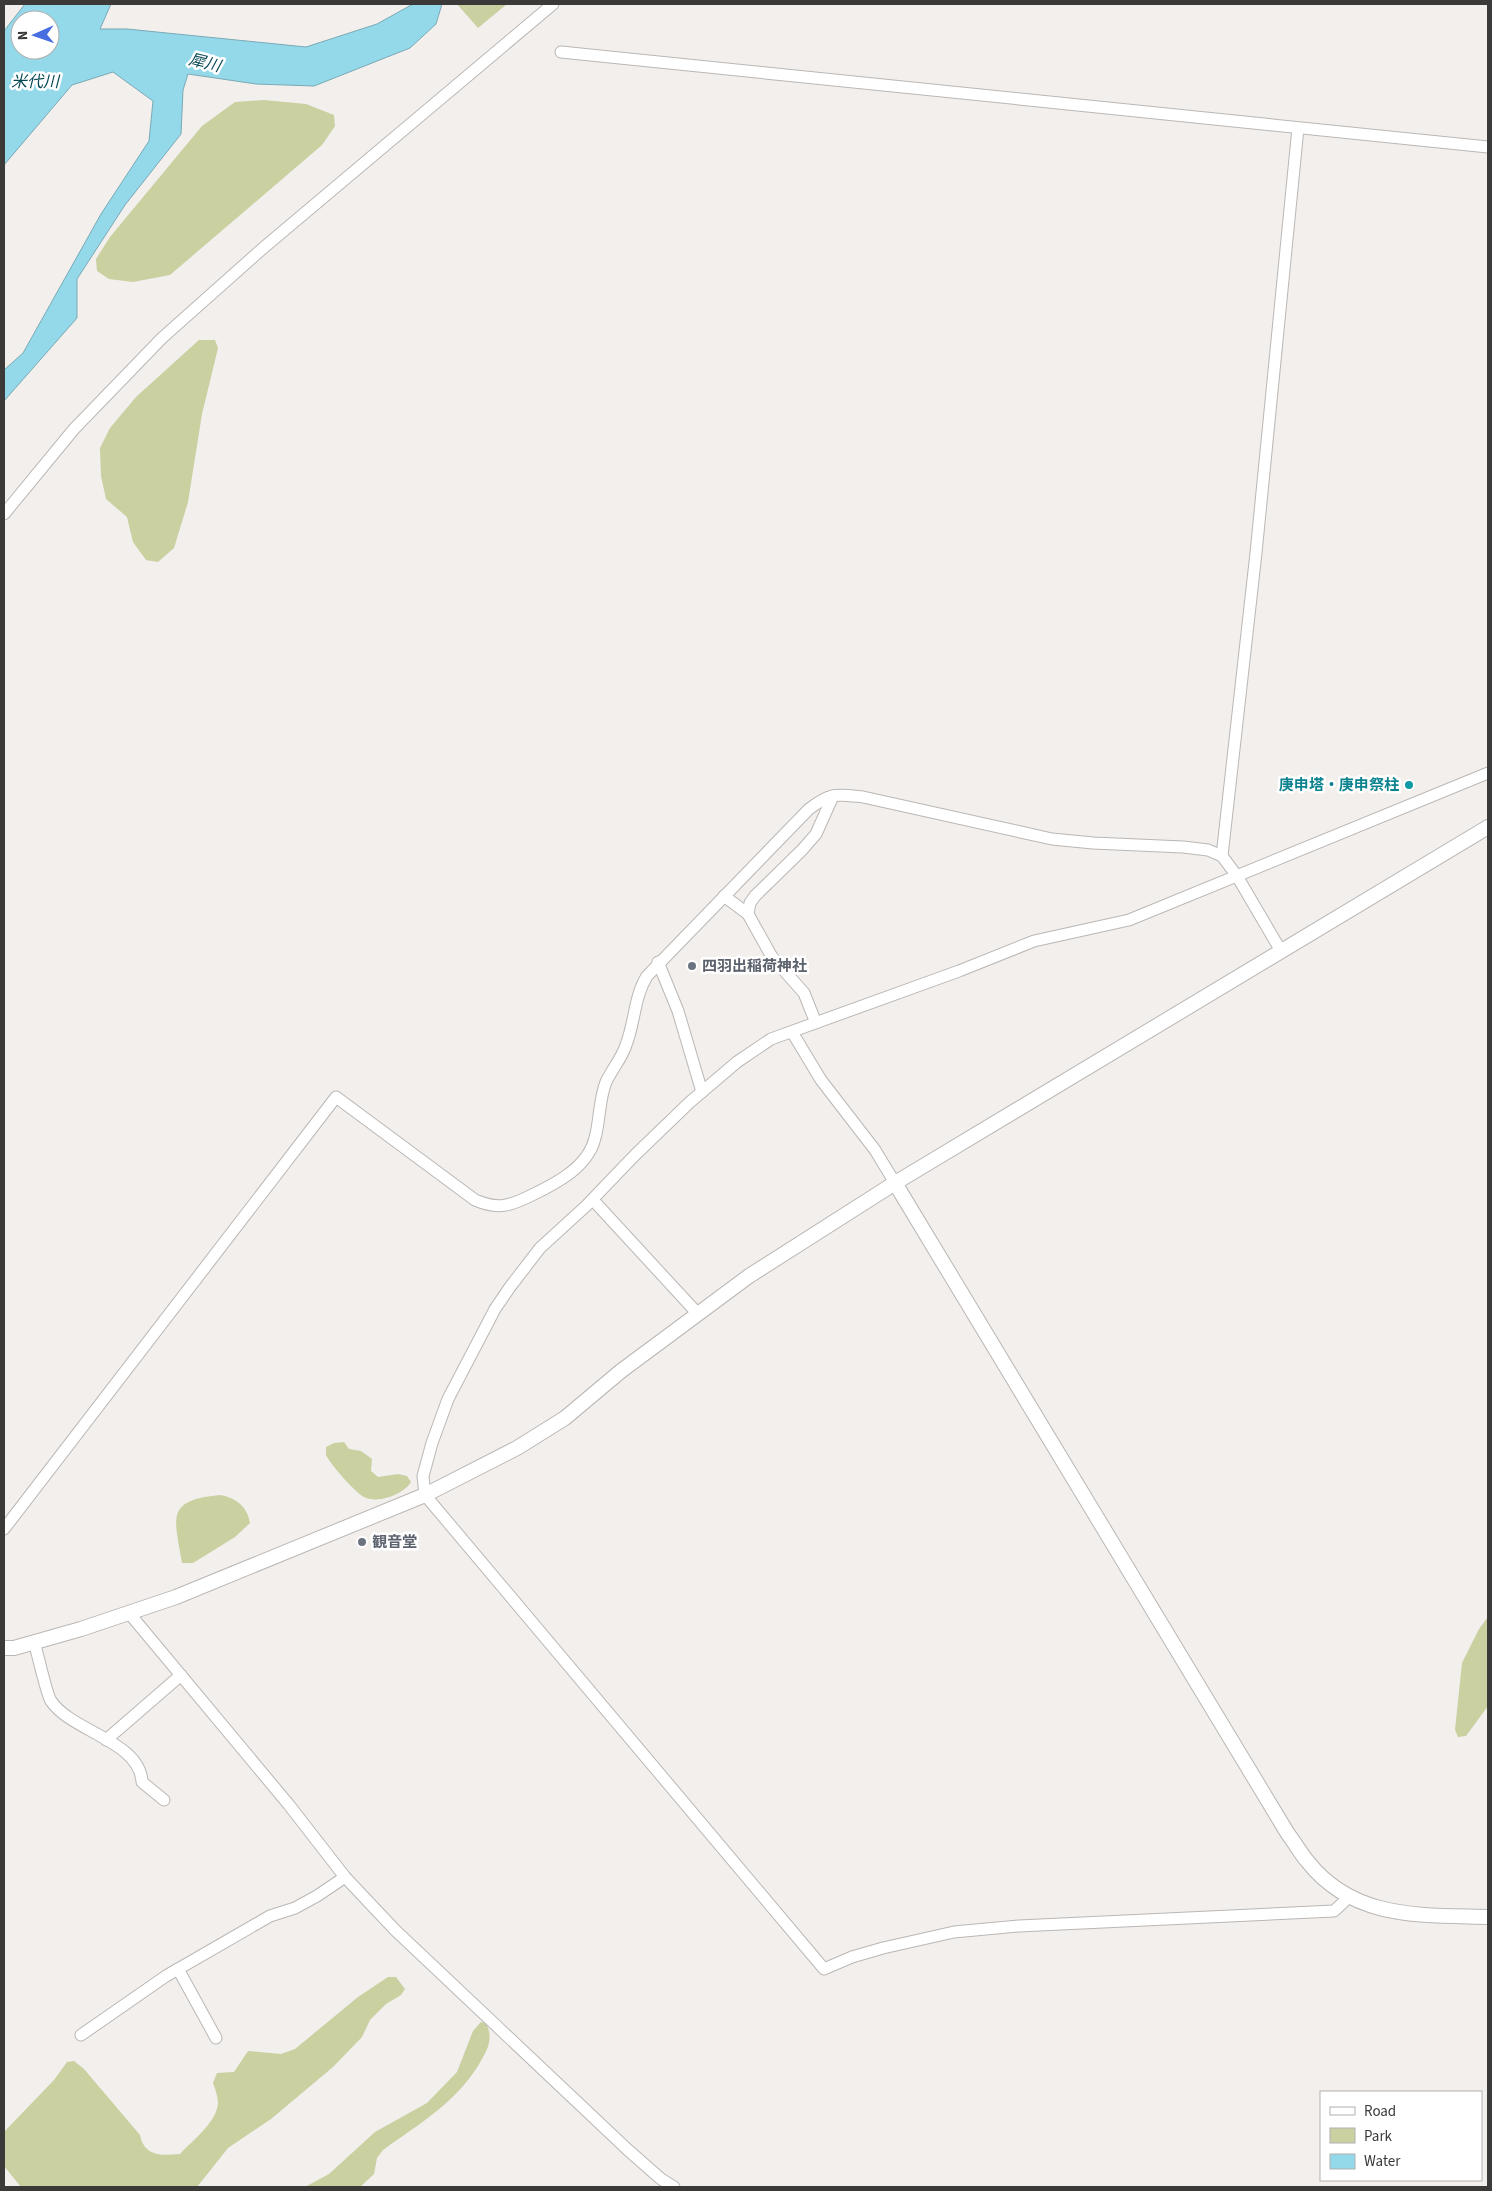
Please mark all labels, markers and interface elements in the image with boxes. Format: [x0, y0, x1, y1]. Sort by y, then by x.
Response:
north arrow [10, 10, 60, 60]
text: N [13, 30, 33, 40]
water label: 犀川 [187, 48, 225, 78]
water label: 米代川 [11, 71, 61, 93]
place label: 庚申塔・庚申祭柱 [1279, 775, 1399, 796]
marker: 庚申塔・庚申祭柱 [1403, 779, 1415, 791]
place label: 四羽出稲荷神社 [702, 956, 807, 977]
marker: 四羽出稲荷神社 [686, 960, 698, 972]
place label: 観音堂 [372, 1532, 417, 1553]
marker: 観音堂 [356, 1536, 368, 1548]
legend [1320, 2091, 1482, 2181]
text: Road [1364, 2101, 1396, 2122]
text: Park [1364, 2126, 1393, 2147]
text: Water [1364, 2151, 1401, 2172]

